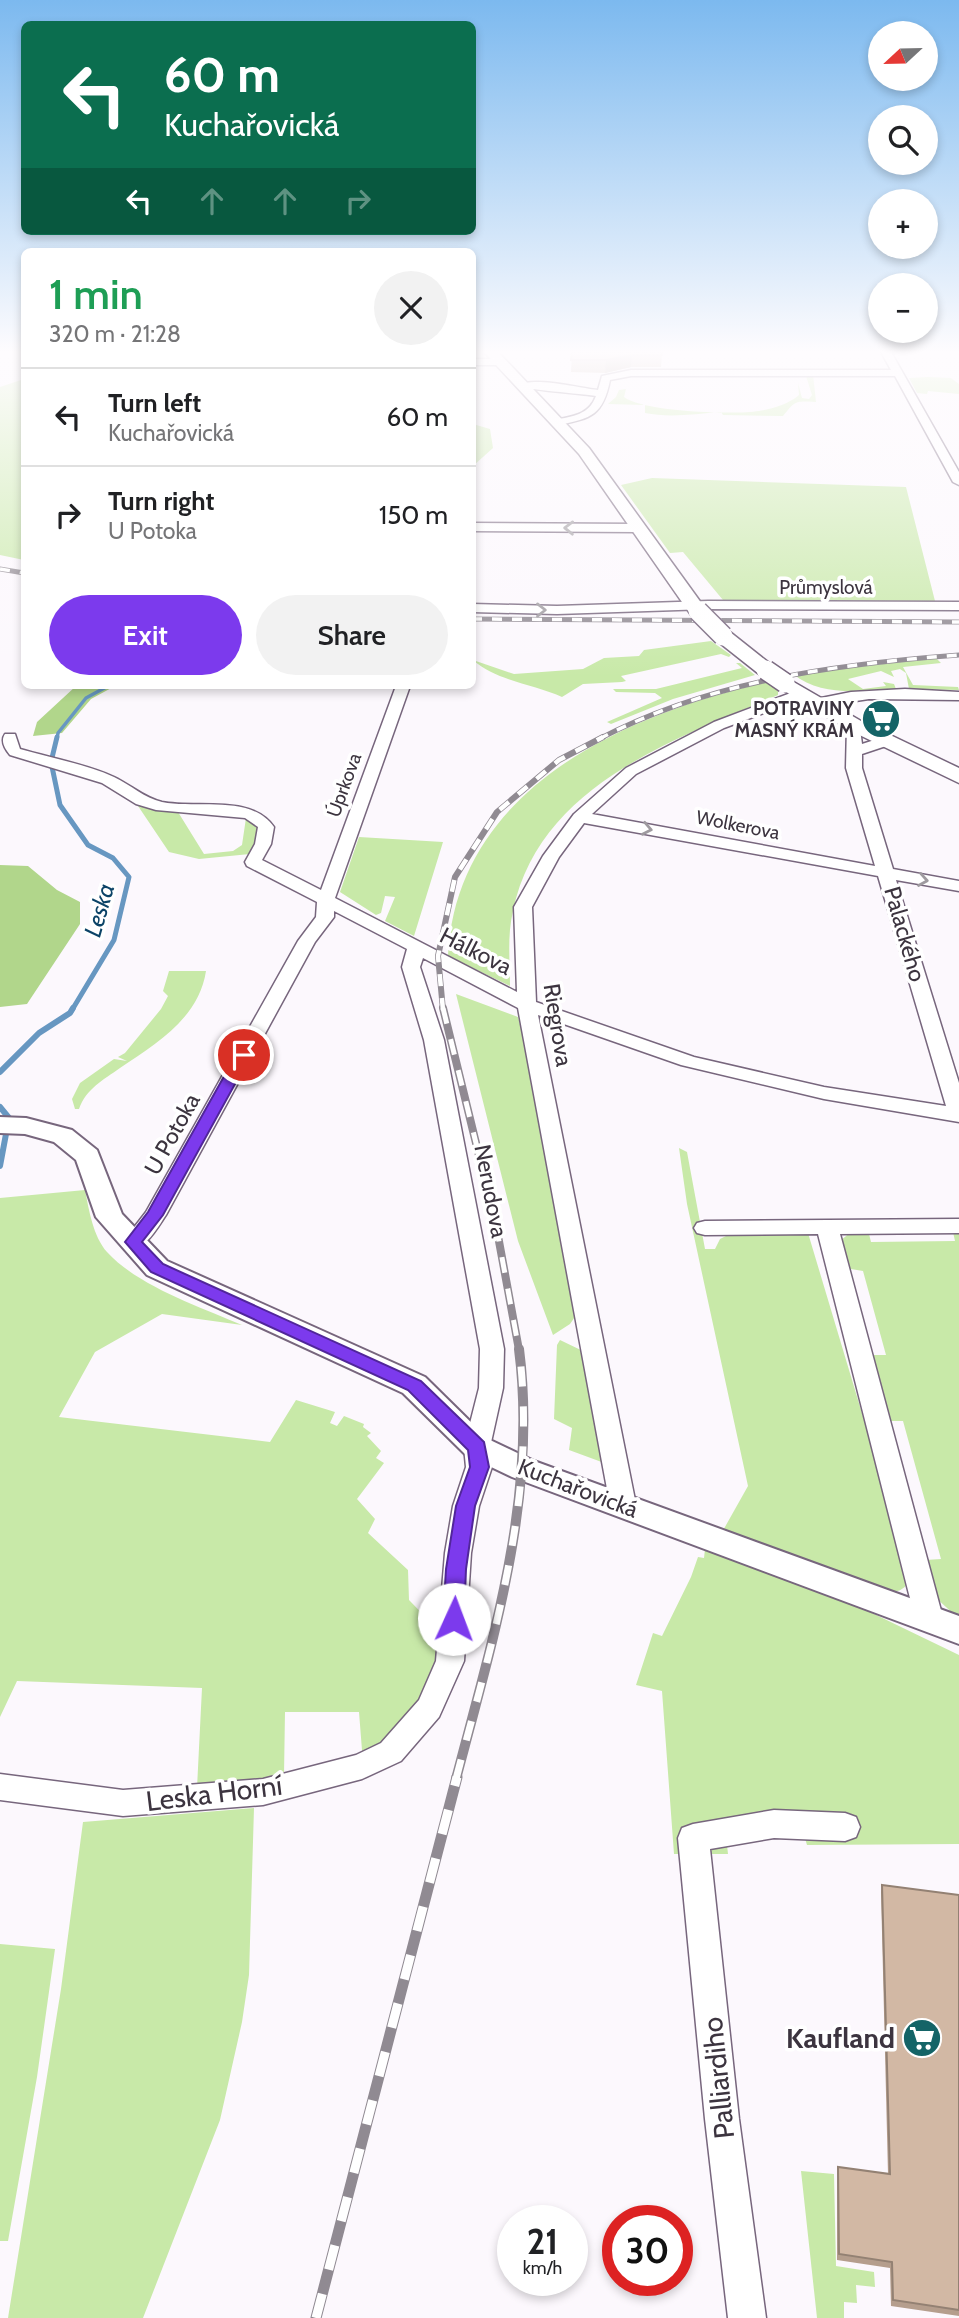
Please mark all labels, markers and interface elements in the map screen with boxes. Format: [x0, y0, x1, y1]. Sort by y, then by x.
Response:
north arrow [868, 21, 938, 91]
map controls [868, 21, 938, 343]
text: 60 m [164, 45, 280, 104]
icon: left [49, 49, 140, 140]
text: Kuchařovická [164, 105, 339, 144]
button: search [868, 105, 938, 175]
icon: left [120, 182, 158, 220]
icon: ahead [193, 182, 231, 220]
icon: ahead [266, 182, 304, 220]
icon: right [339, 182, 377, 220]
button: + [868, 189, 938, 259]
text: 1 min [49, 268, 143, 320]
button: close [374, 271, 448, 345]
button: − [868, 273, 938, 343]
text: 320 m · 21:28 [49, 320, 181, 348]
text: Turn left [108, 387, 201, 419]
icon: left [49, 398, 87, 436]
text: 60 m [386, 401, 448, 433]
text: Kuchařovická [108, 419, 234, 447]
text: Turn right [108, 485, 214, 517]
icon: right [49, 496, 87, 534]
text: 150 m [379, 499, 448, 531]
text: U Potoka [108, 517, 197, 545]
one-way arrow [563, 520, 574, 536]
street label: Průmyslová [779, 576, 873, 599]
button: Exit [49, 595, 242, 675]
button: Share [256, 595, 448, 675]
one-way arrow [536, 602, 546, 618]
place label: POTRAVINY MASNÝ KRÁM [735, 697, 855, 742]
supermarket icon: POTRAVINY MASNÝ KRÁM [860, 698, 902, 740]
street label: Úprkova [321, 749, 366, 820]
street label: Wolkerova [694, 806, 782, 844]
one-way arrow [641, 821, 653, 836]
one-way arrow [917, 872, 929, 887]
water label: Leska [78, 880, 120, 940]
street label: Palackého [878, 883, 932, 985]
street label: Hálkova [435, 921, 517, 981]
street label: Riegrova [538, 982, 578, 1068]
pin [214, 1025, 274, 1085]
icon: arrive [225, 1036, 263, 1074]
street label: U Potoka [138, 1088, 206, 1180]
street label: Nerudova [468, 1142, 514, 1240]
street label: Kuchařovická [514, 1452, 642, 1524]
position arrow [417, 1582, 491, 1656]
street label: Leska Horní [144, 1768, 284, 1818]
street label: Palliardiho [695, 2015, 741, 2141]
supermarket icon: Kaufland [901, 2017, 943, 2059]
place label: Kaufland [786, 2021, 895, 2055]
speed limit sign: 30 [602, 2205, 693, 2296]
text: 21 [527, 2220, 558, 2263]
text: km/h [523, 2257, 562, 2279]

